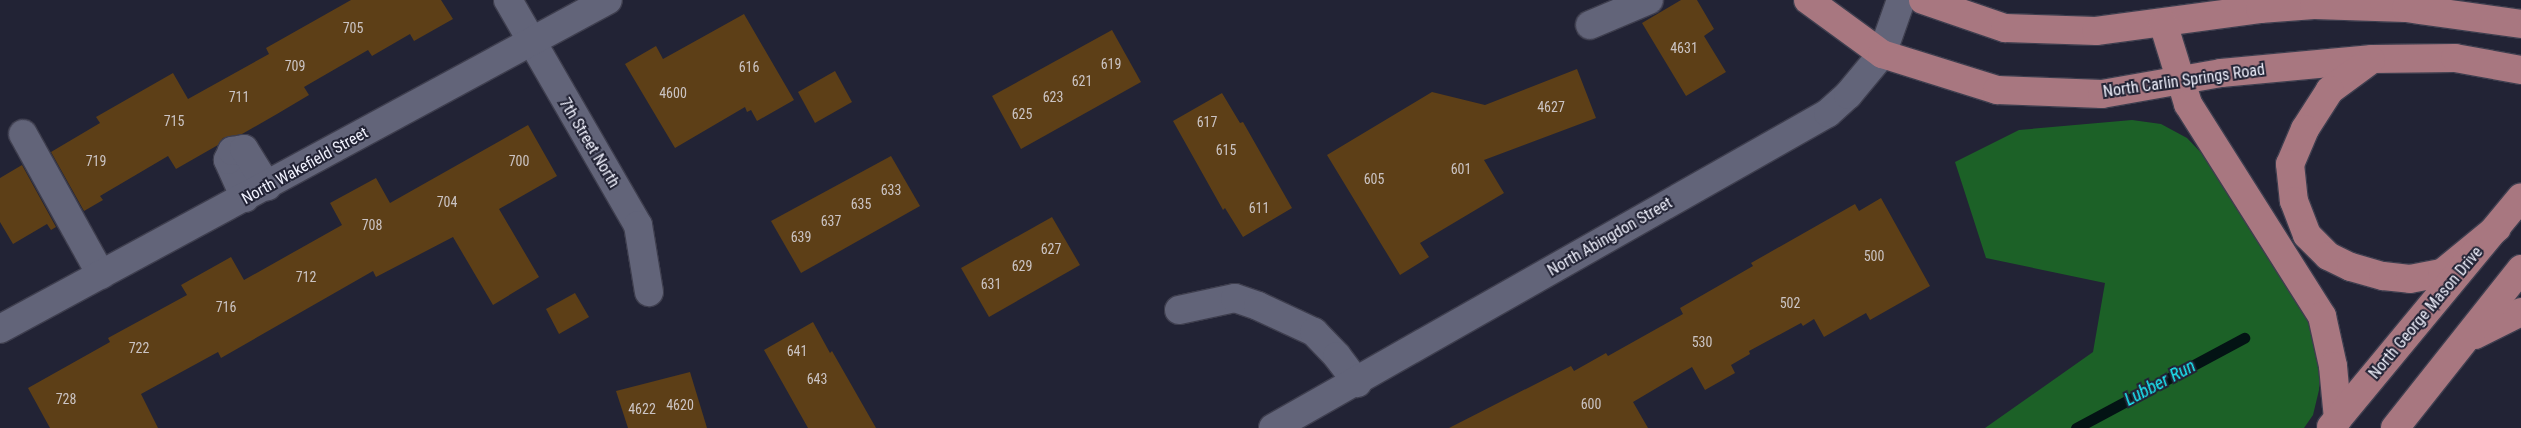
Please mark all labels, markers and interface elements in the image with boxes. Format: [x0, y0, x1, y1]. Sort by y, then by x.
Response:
house number: 705 [343, 20, 363, 36]
house number: 4631 [1670, 40, 1698, 56]
house number: 619 [1101, 56, 1121, 72]
house number: 709 [285, 58, 305, 74]
house number: 616 [739, 59, 759, 75]
street label: North Carlin Springs Road [2102, 60, 2266, 102]
house number: 621 [1072, 73, 1092, 89]
house number: 4600 [659, 85, 687, 101]
house number: 711 [229, 89, 249, 105]
house number: 623 [1043, 89, 1063, 105]
street label: 7th Street North [555, 95, 623, 191]
house number: 4627 [1537, 99, 1565, 115]
house number: 625 [1012, 106, 1032, 122]
house number: 715 [164, 113, 184, 129]
house number: 617 [1197, 114, 1217, 130]
street label: North Wakefield Street [238, 123, 372, 209]
house number: 615 [1216, 142, 1236, 158]
house number: 719 [86, 153, 106, 169]
house number: 700 [509, 153, 529, 169]
house number: 601 [1451, 161, 1471, 177]
house number: 605 [1364, 171, 1384, 187]
house number: 633 [881, 182, 901, 198]
house number: 704 [437, 194, 457, 210]
street label: North Abingdon Street [1544, 194, 1676, 280]
house number: 635 [851, 196, 871, 212]
house number: 611 [1249, 200, 1269, 216]
house number: 637 [821, 213, 841, 229]
house number: 708 [362, 217, 382, 233]
house number: 639 [791, 229, 811, 245]
house number: 627 [1041, 241, 1061, 257]
street label: North George Mason Drive [2365, 243, 2487, 383]
house number: 500 [1864, 248, 1884, 264]
house number: 629 [1012, 258, 1032, 274]
house number: 712 [296, 269, 316, 285]
house number: 631 [981, 276, 1001, 292]
house number: 502 [1780, 295, 1800, 311]
house number: 716 [216, 299, 236, 315]
house number: 530 [1692, 334, 1712, 350]
house number: 722 [129, 340, 149, 356]
house number: 641 [787, 343, 807, 359]
water label: Lubber Run [2121, 355, 2199, 411]
house number: 643 [807, 371, 827, 387]
house number: 728 [56, 391, 76, 407]
house number: 600 [1581, 396, 1601, 412]
house number: 4620 [666, 397, 694, 413]
house number: 4622 [628, 401, 656, 417]

